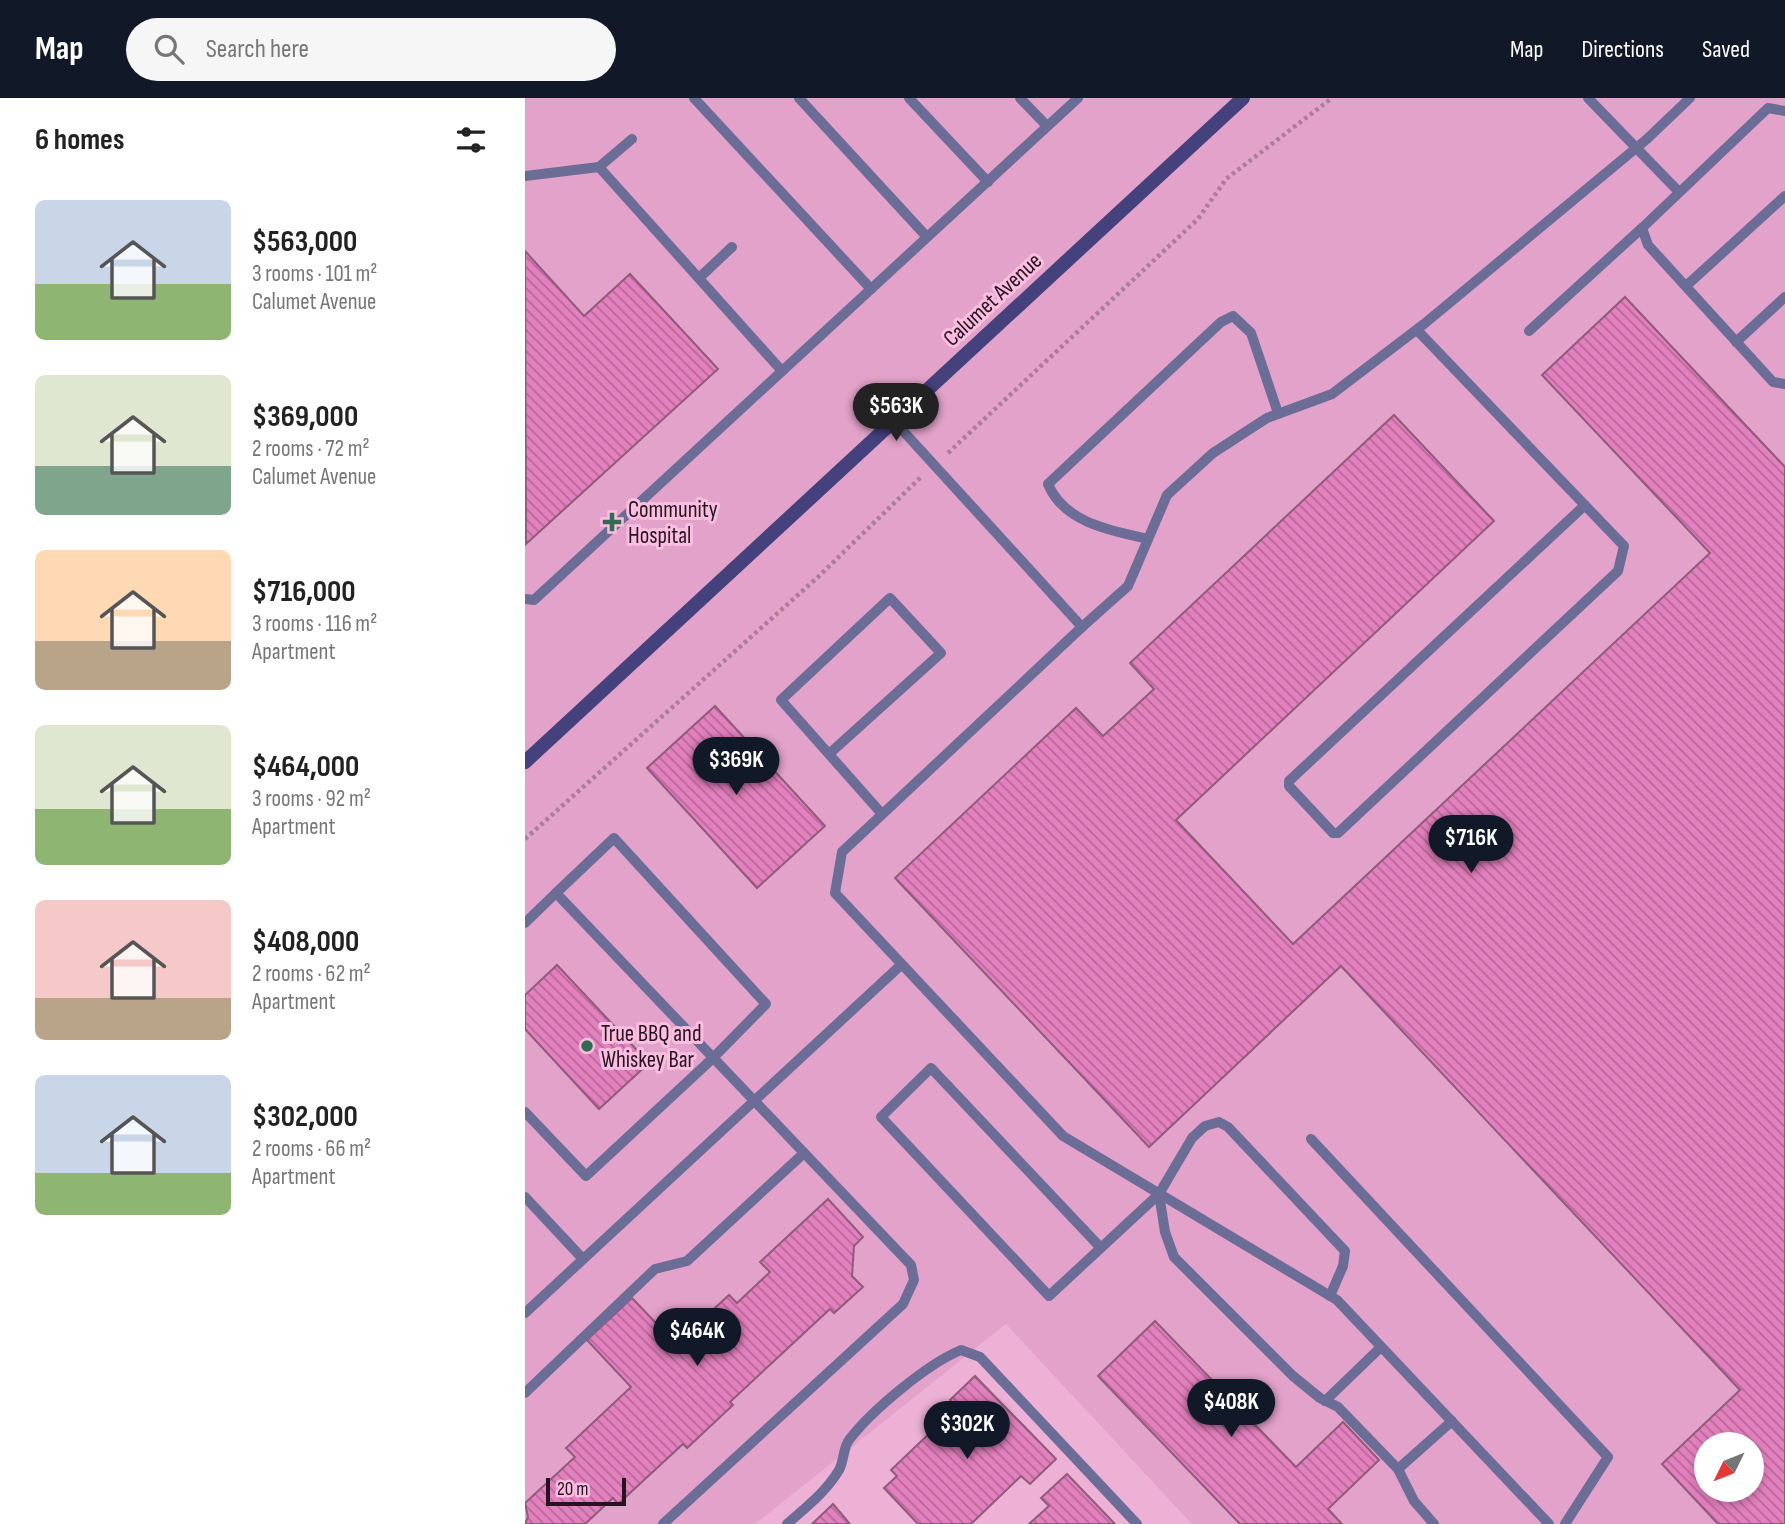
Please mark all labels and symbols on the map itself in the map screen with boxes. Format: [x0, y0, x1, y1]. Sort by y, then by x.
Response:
street label: Calumet Avenue [938, 247, 1048, 352]
pin: $563K [847, 384, 945, 443]
place label: Community Hospital [628, 496, 718, 550]
marker: Community Hospital [602, 512, 622, 532]
pin: $369K [687, 738, 785, 797]
pin: $716K [1422, 816, 1520, 875]
place label: True BBQ and Whiskey Bar [601, 1020, 702, 1074]
marker: True BBQ and Whiskey Bar [579, 1038, 595, 1054]
pin: $464K [648, 1308, 746, 1368]
pin: $408K [1182, 1380, 1280, 1439]
pin: $302K [918, 1402, 1016, 1461]
north arrow [1694, 1432, 1764, 1502]
scale bar [546, 1475, 627, 1507]

